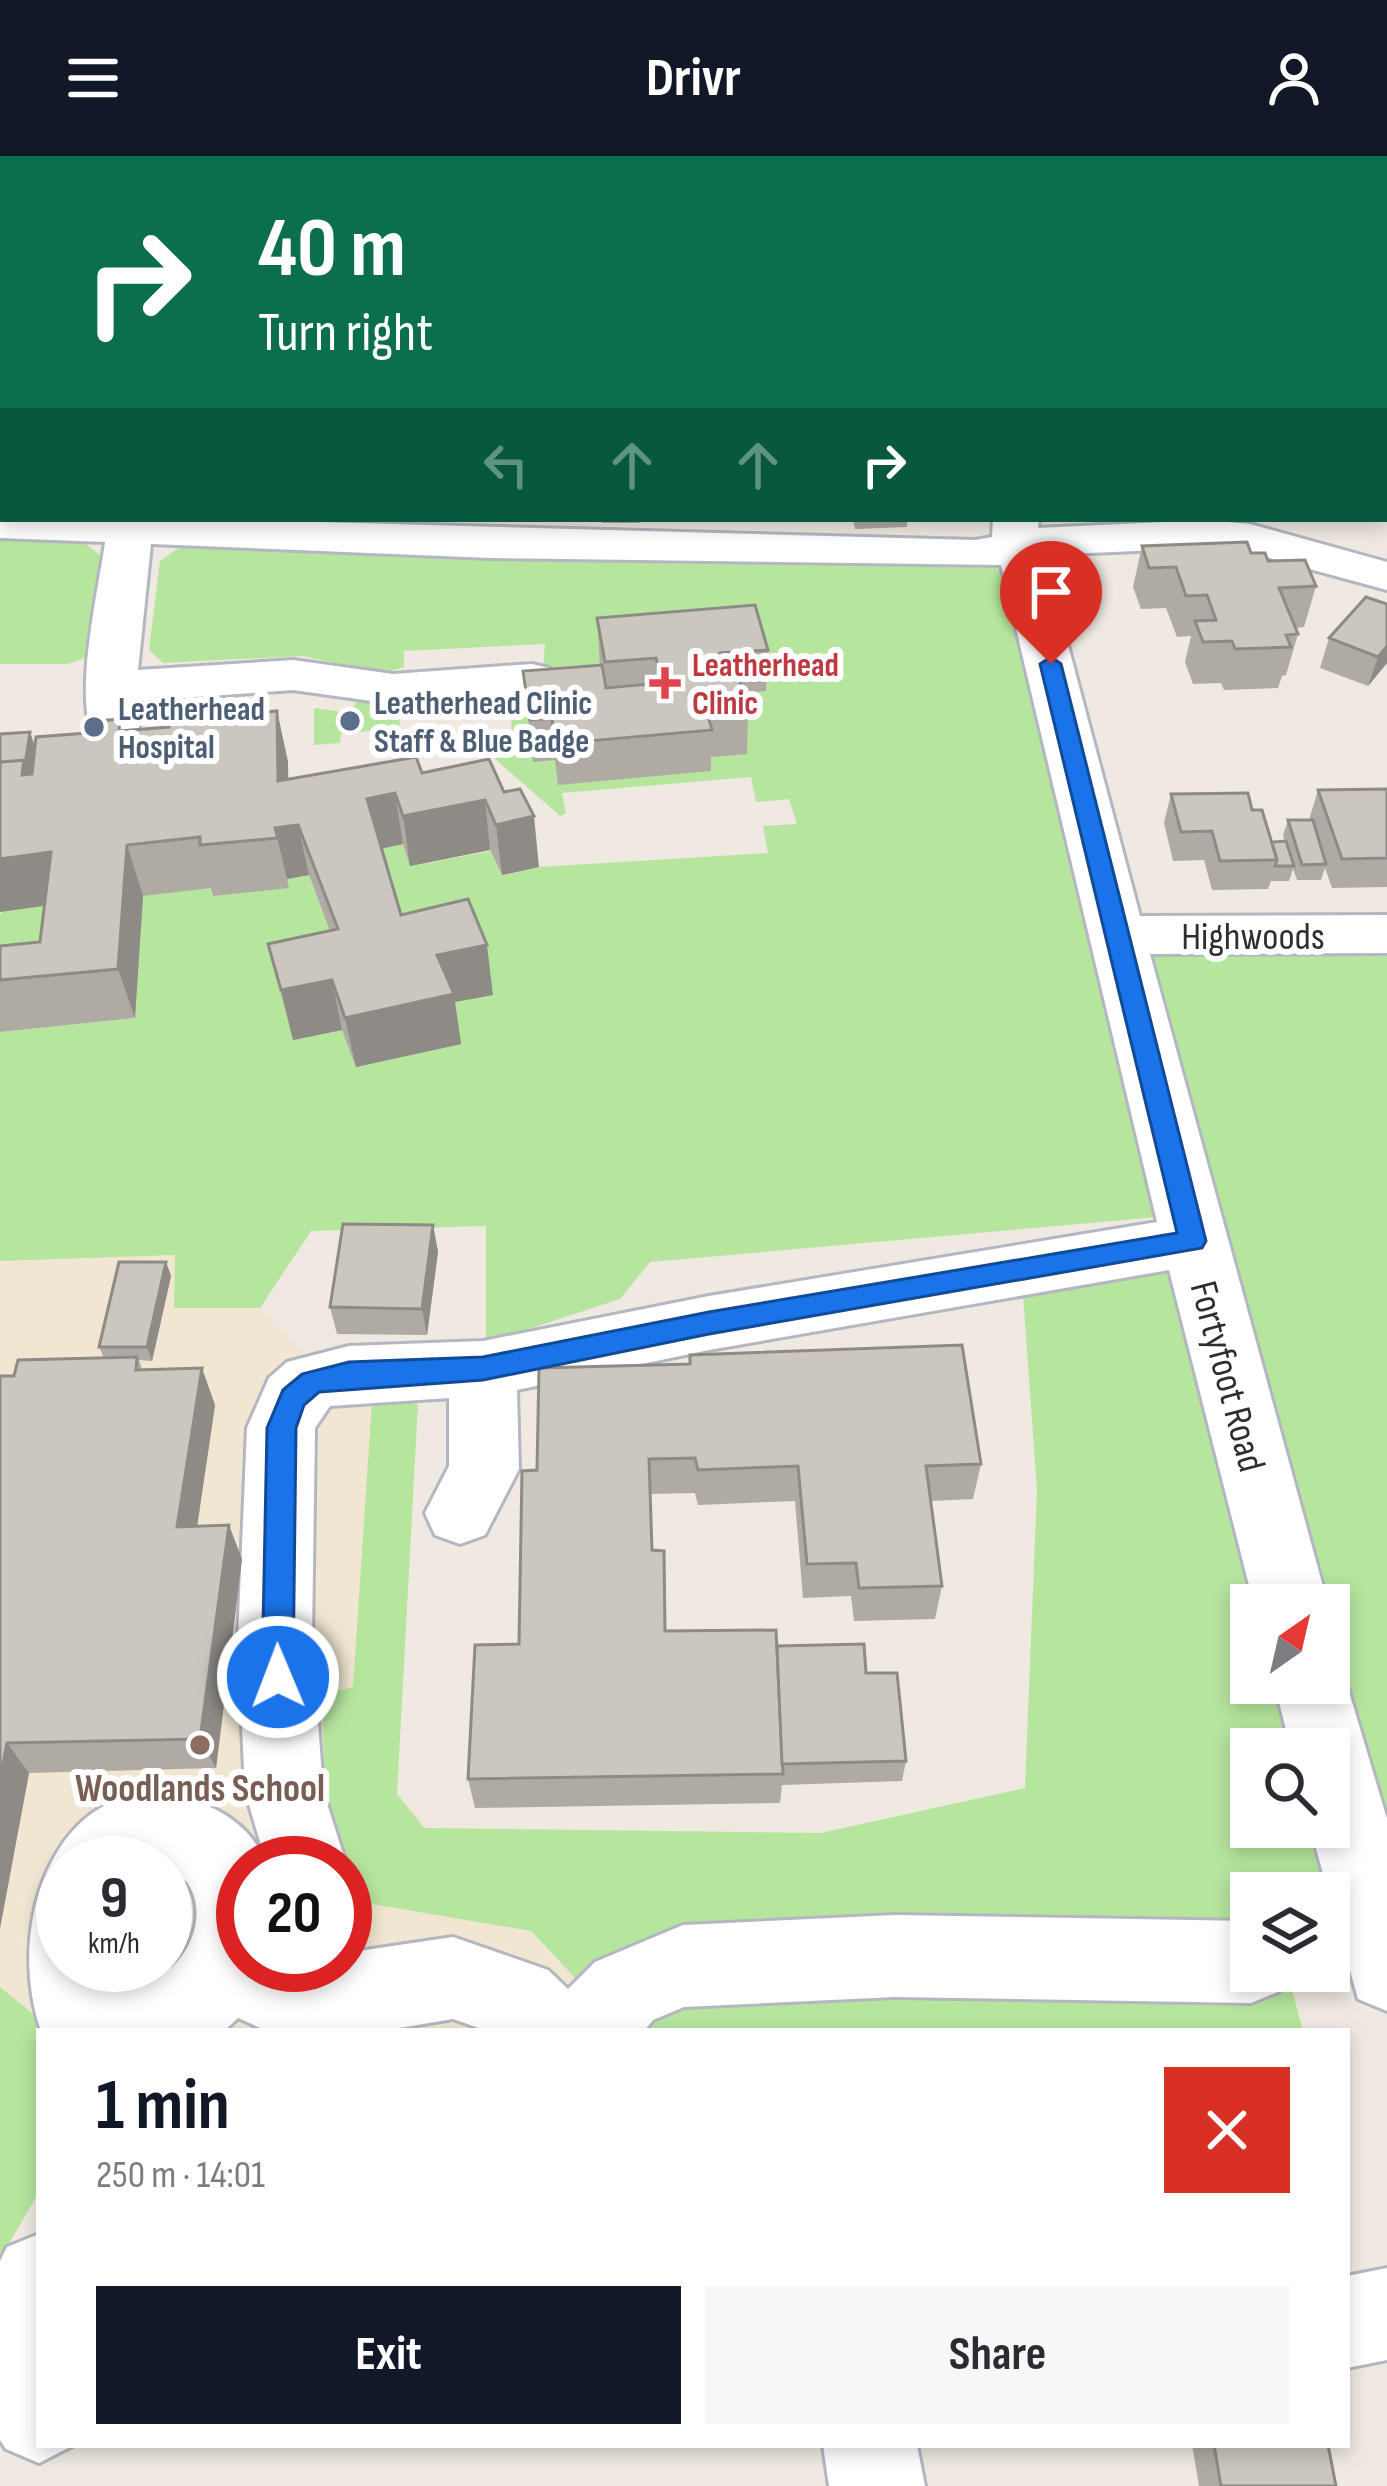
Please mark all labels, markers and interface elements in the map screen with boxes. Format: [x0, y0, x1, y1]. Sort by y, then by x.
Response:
icon: menu [60, 45, 126, 111]
icon: person [1261, 45, 1327, 111]
text: Drivr [646, 46, 741, 111]
text: 40 m [258, 199, 406, 300]
icon: right [60, 204, 216, 360]
text: Turn right [258, 301, 433, 366]
icon: left [473, 432, 539, 498]
icon: ahead [599, 432, 665, 498]
icon: ahead [725, 432, 791, 498]
icon: right [851, 432, 917, 498]
pin [1000, 541, 1102, 664]
icon: arrive [1018, 559, 1084, 625]
place label: Leatherhead Clinic [692, 646, 839, 724]
marker: Leatherhead Clinic [649, 667, 681, 699]
place label: Leatherhead Clinic Staff & Blue Badge [374, 684, 592, 762]
place label: Leatherhead Hospital [118, 690, 265, 768]
marker: Leatherhead Clinic Staff & Blue Badge [337, 708, 363, 734]
marker: Leatherhead Hospital [81, 714, 107, 740]
street label: Highwoods [1181, 914, 1325, 961]
street label: Fortyfoot Road [1179, 1276, 1275, 1477]
north arrow [1230, 1584, 1350, 1704]
map controls [1230, 1584, 1350, 1992]
position arrow [215, 1614, 341, 1740]
button: search [1230, 1728, 1350, 1848]
marker: Woodlands School [187, 1732, 213, 1758]
place label: Woodlands School [75, 1766, 325, 1813]
speed limit sign: 20 [216, 1836, 372, 1992]
text: 9 [100, 1863, 128, 1935]
button: layers [1230, 1872, 1350, 1992]
text: km/h [88, 1926, 140, 1962]
text: 1 min [96, 2063, 230, 2150]
button: close [1164, 2067, 1290, 2193]
text: 250 m · 14:01 [96, 2152, 265, 2199]
button: Exit [96, 2286, 681, 2424]
button: Share [705, 2286, 1290, 2424]

